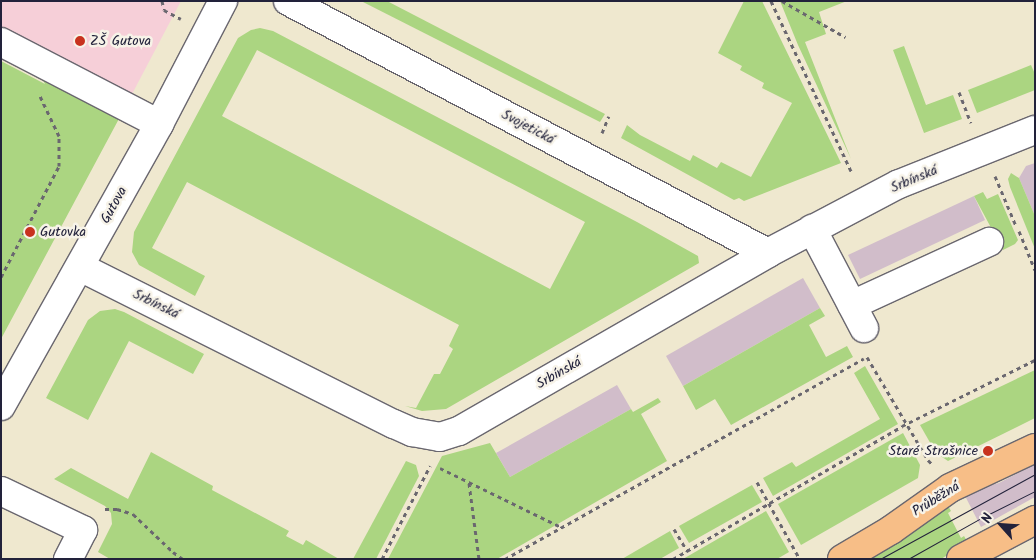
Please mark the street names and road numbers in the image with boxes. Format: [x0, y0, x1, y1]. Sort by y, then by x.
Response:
street label: Svojetická [499, 106, 557, 148]
street label: Srbínská [888, 162, 940, 196]
street label: Gutova [97, 184, 131, 226]
street label: Srbínská [130, 286, 182, 322]
street label: Srbínská [533, 353, 585, 393]
street label: Průběžná [909, 478, 963, 520]

